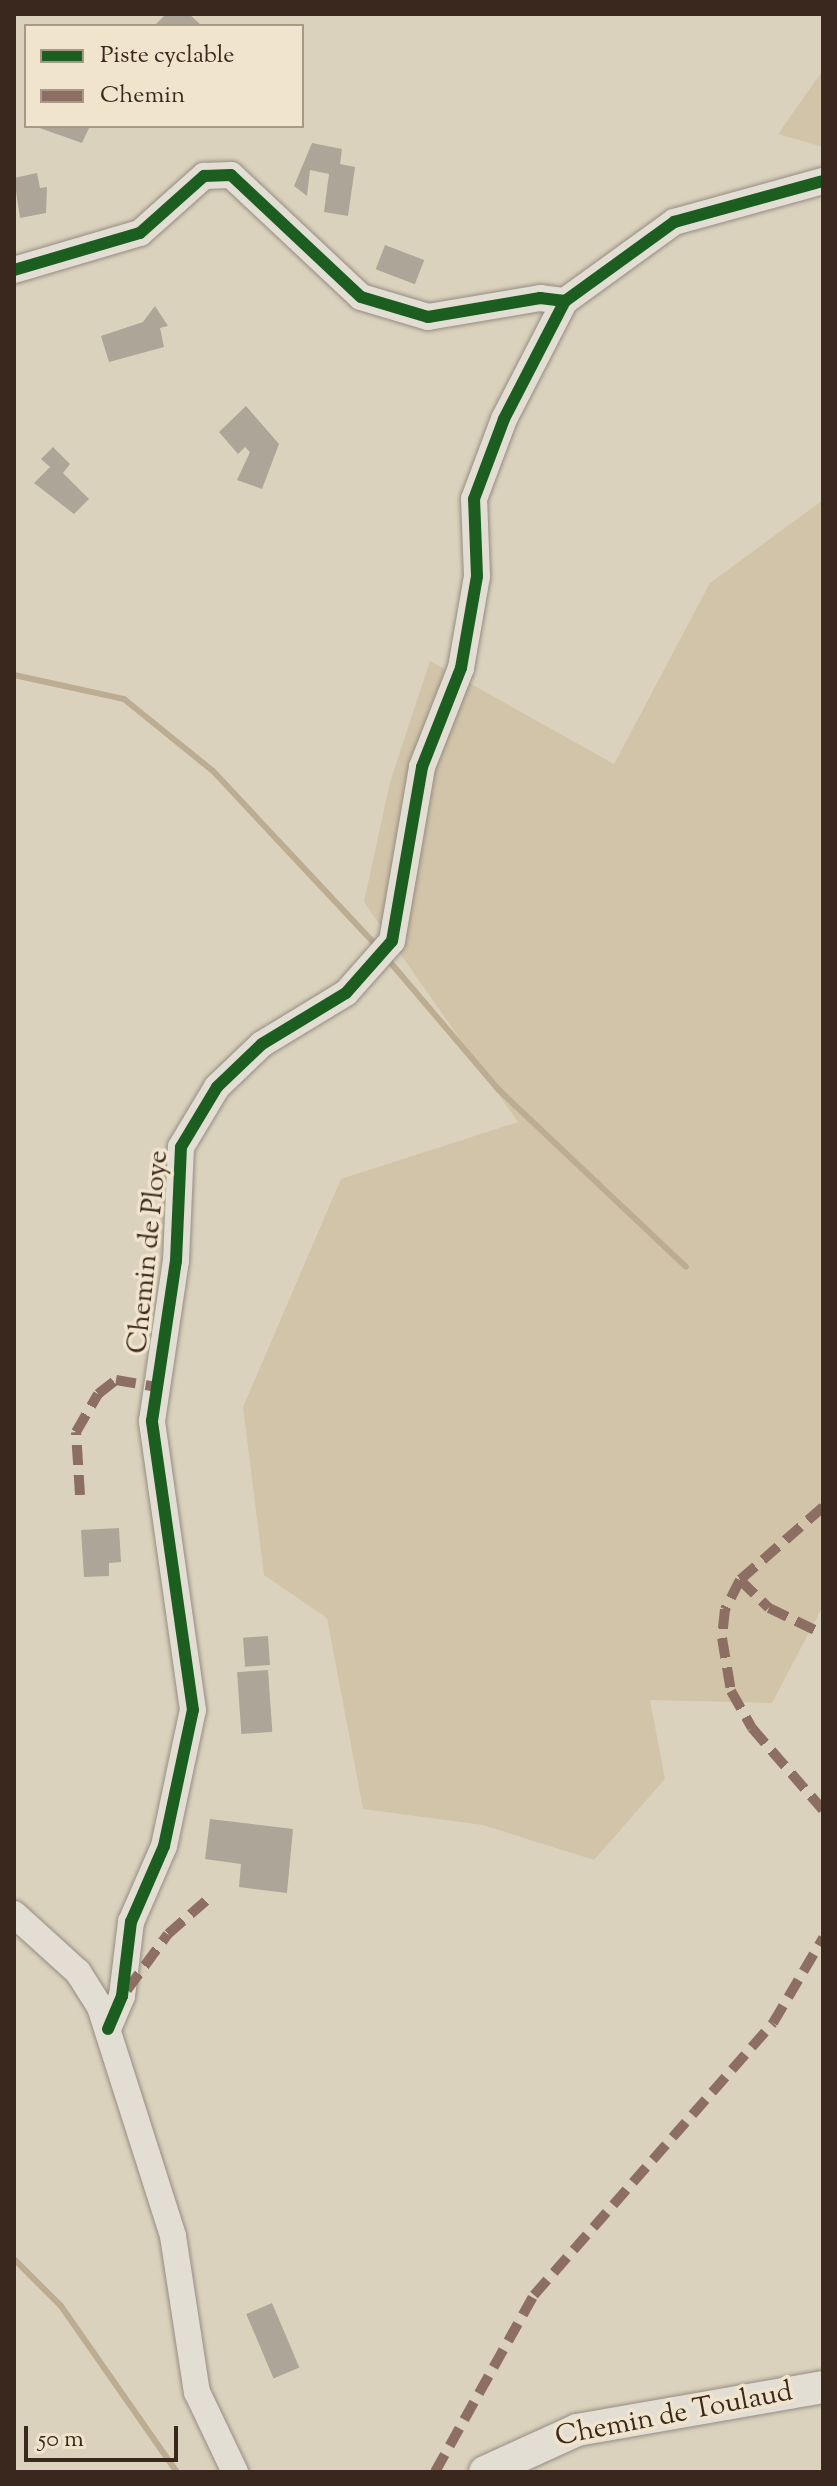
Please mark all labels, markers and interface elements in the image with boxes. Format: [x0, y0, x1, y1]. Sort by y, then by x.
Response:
legend [24, 24, 304, 128]
text: Piste cyclable [100, 39, 235, 73]
text: Chemin [100, 79, 185, 113]
street label: Chemin de Ploye [122, 1149, 176, 1355]
street label: Chemin de Toulaud [553, 2376, 795, 2454]
scale bar [28, 2410, 182, 2460]
text: 50 m [38, 2423, 84, 2457]

